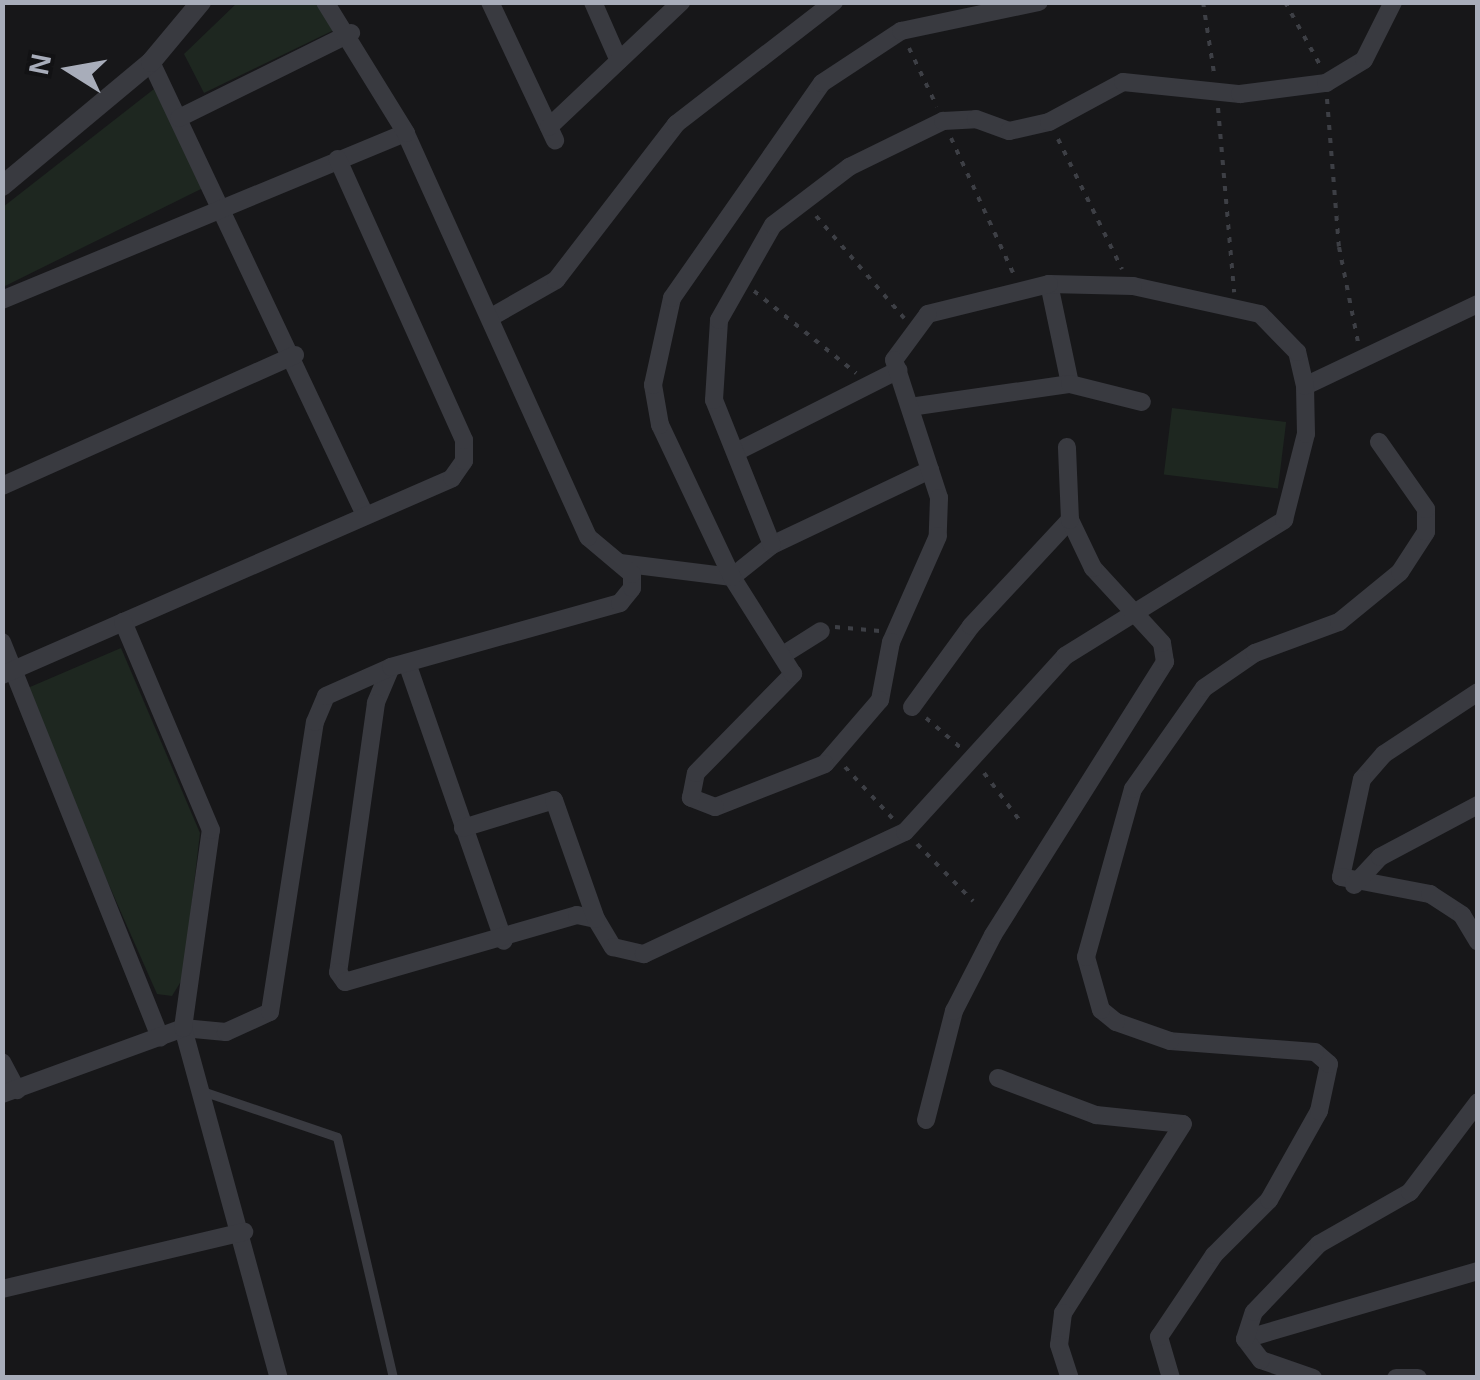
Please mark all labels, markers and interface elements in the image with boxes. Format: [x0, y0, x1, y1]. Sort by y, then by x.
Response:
north arrow [20, 20, 120, 120]
text: N [23, 51, 57, 77]

